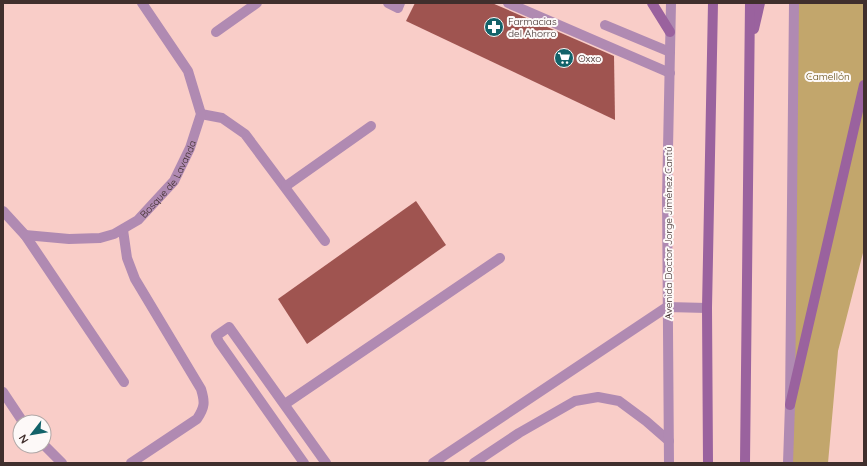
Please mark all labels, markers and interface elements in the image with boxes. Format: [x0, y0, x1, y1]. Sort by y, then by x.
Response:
place label: Farmacias del Ahorro [508, 15, 557, 40]
pharmacy icon: Farmacias del Ahorro [483, 16, 505, 38]
supermarket icon: Oxxo [553, 47, 575, 69]
place label: Oxxo [578, 52, 601, 65]
park label: Camellón [806, 70, 850, 83]
street label: Bosque de Lavanda [137, 139, 199, 221]
street label: Avenida Doctor Jorge Jiménez Cantú [662, 146, 675, 320]
north arrow [12, 414, 52, 454]
text: N [15, 432, 32, 446]

